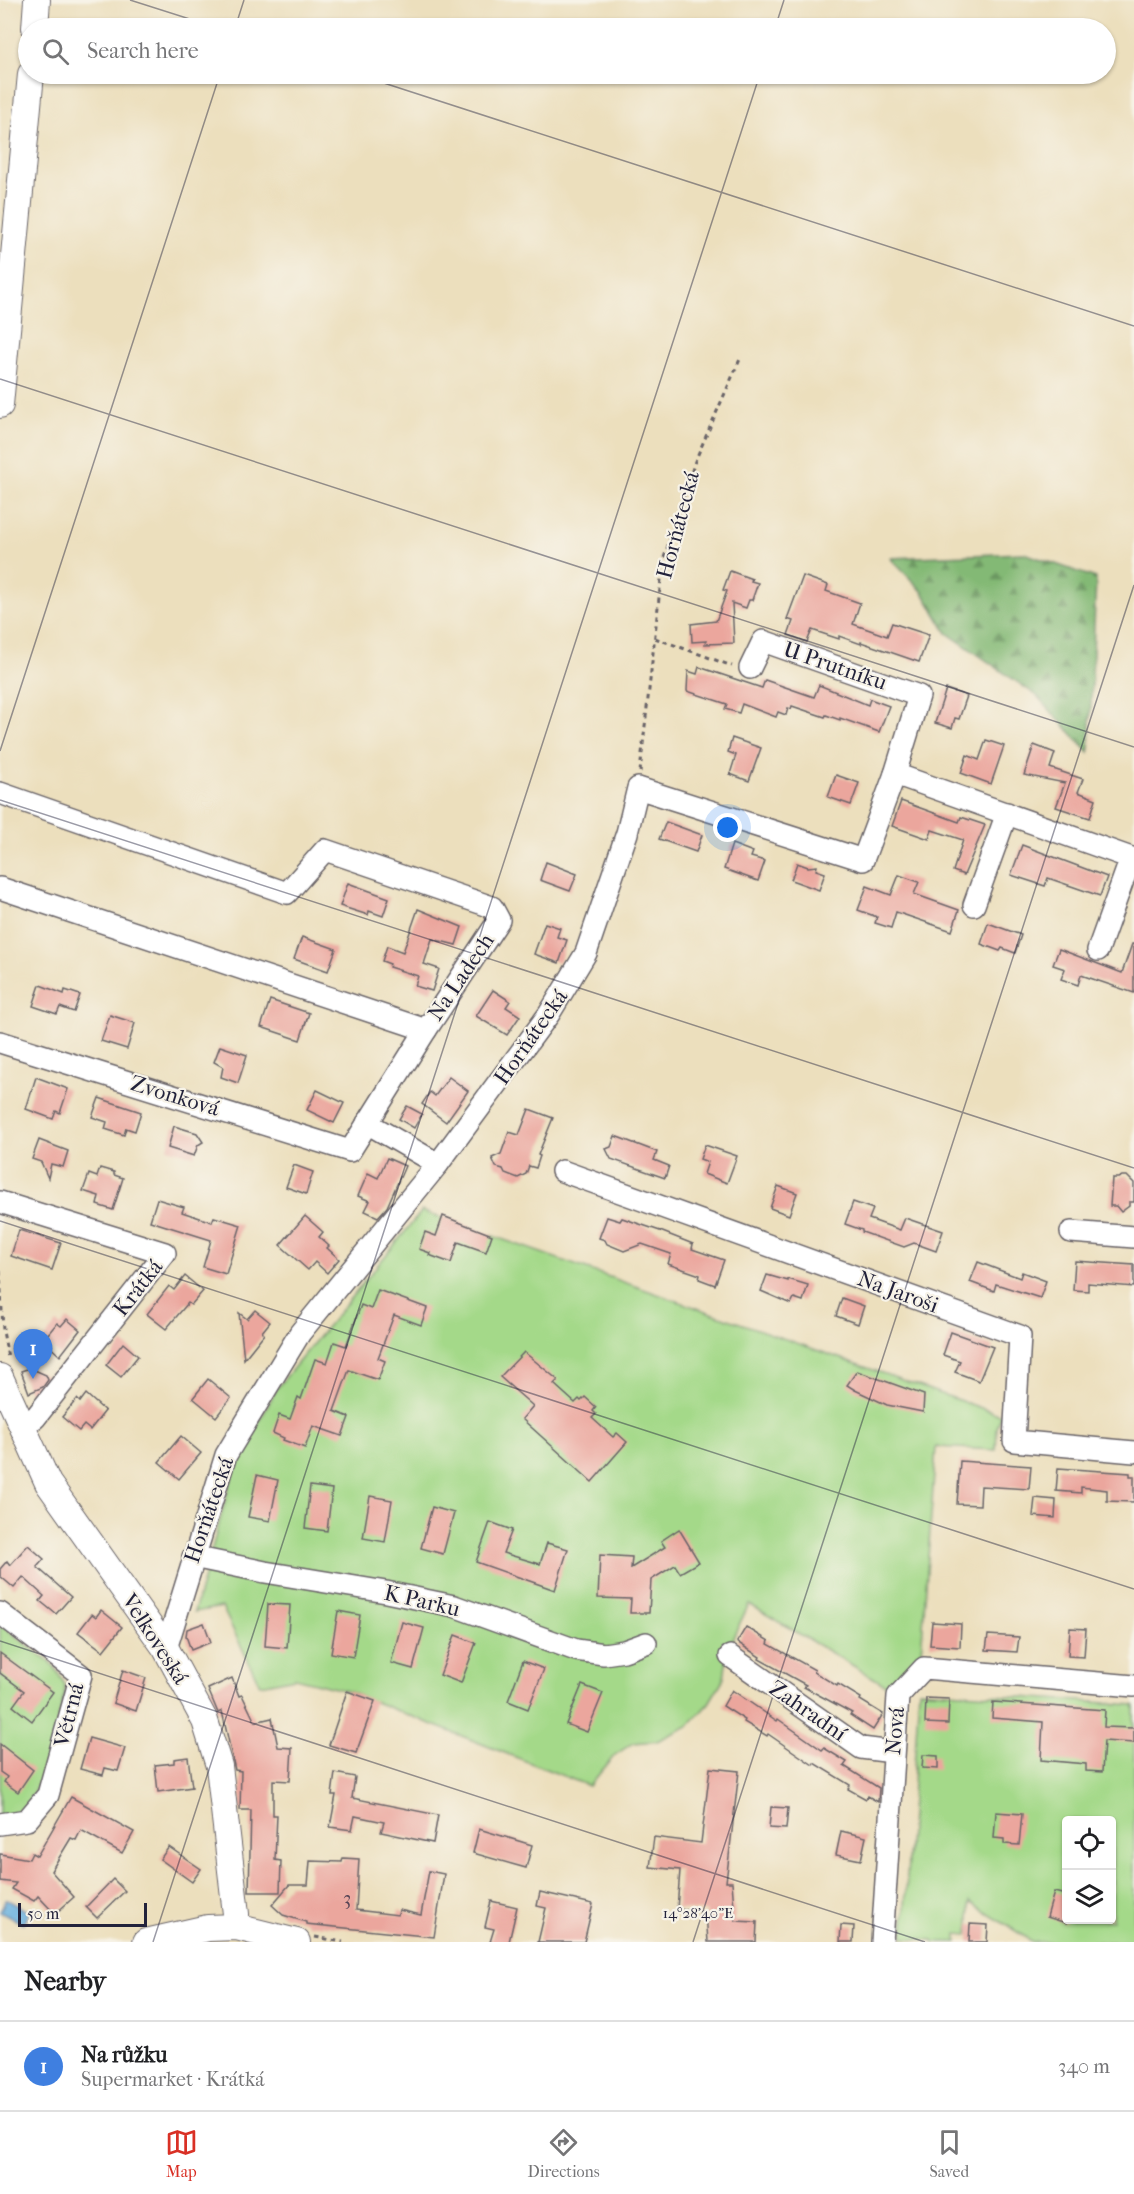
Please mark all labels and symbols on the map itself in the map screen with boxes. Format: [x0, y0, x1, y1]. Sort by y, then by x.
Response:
street label: Horňátecká [651, 468, 705, 582]
street label: U Prutníku [780, 636, 891, 696]
your location [713, 813, 742, 842]
street label: Na Ladech [422, 928, 500, 1025]
street label: Horňátecká [489, 984, 574, 1090]
street label: Zvonková [127, 1070, 223, 1122]
street label: Krátká [108, 1254, 169, 1322]
street label: Na Jaroši [854, 1265, 942, 1319]
pin: 1 [14, 1330, 52, 1379]
street label: Horňátecká [179, 1453, 240, 1566]
street label: K Parku [382, 1580, 463, 1622]
street label: Velkoveská [116, 1588, 194, 1690]
street label: Zahradní [764, 1675, 852, 1747]
street label: Větrná [48, 1680, 90, 1751]
street label: Nová [880, 1705, 910, 1756]
house number: 3 [343, 1887, 351, 1910]
scale bar [18, 1900, 147, 1928]
text: 14°28'40"E [663, 1904, 733, 1922]

